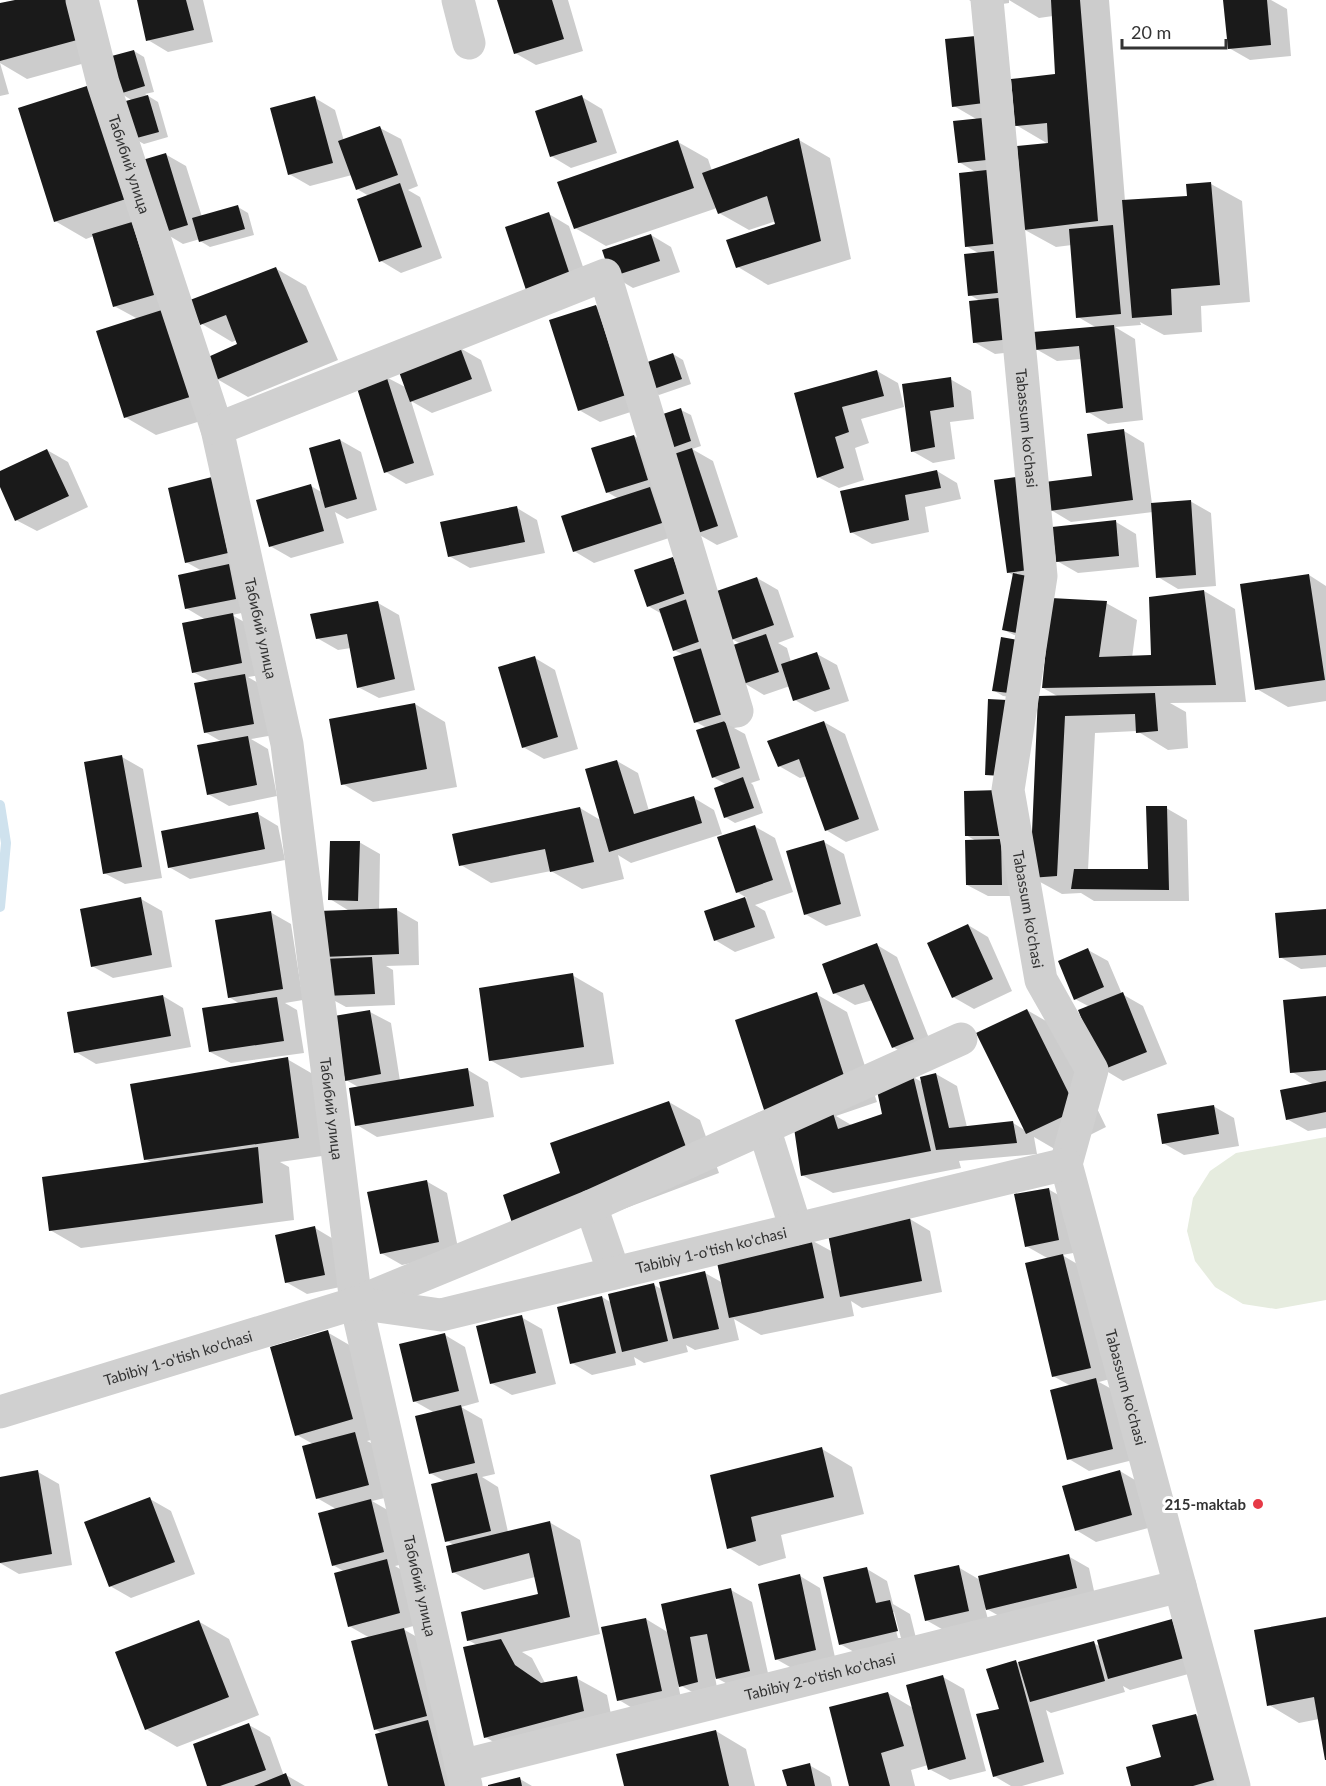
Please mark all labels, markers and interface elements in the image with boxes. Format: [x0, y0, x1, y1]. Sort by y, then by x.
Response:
scale bar [1122, 12, 1226, 50]
text: 20 m [1131, 21, 1171, 43]
street label: Табибий улица [105, 112, 154, 216]
street label: Tabassum ko'chasi [1013, 368, 1042, 488]
street label: Табибий улица [241, 576, 281, 680]
street label: Tabassum ko'chasi [1010, 849, 1048, 970]
street label: Табибий улица [317, 1056, 347, 1161]
street label: Tabibiy 1-o'tish ko'chasi [634, 1223, 788, 1277]
street label: Tabibiy 1-o'tish ko'chasi [101, 1326, 254, 1389]
street label: Tabassum ko'chasi [1102, 1327, 1151, 1447]
place label: 215-maktab [1164, 1495, 1246, 1513]
marker: 215-maktab [1251, 1497, 1265, 1511]
street label: Табибий улица [400, 1534, 441, 1638]
street label: Tabibiy 2-o'tish ko'chasi [743, 1649, 897, 1704]

